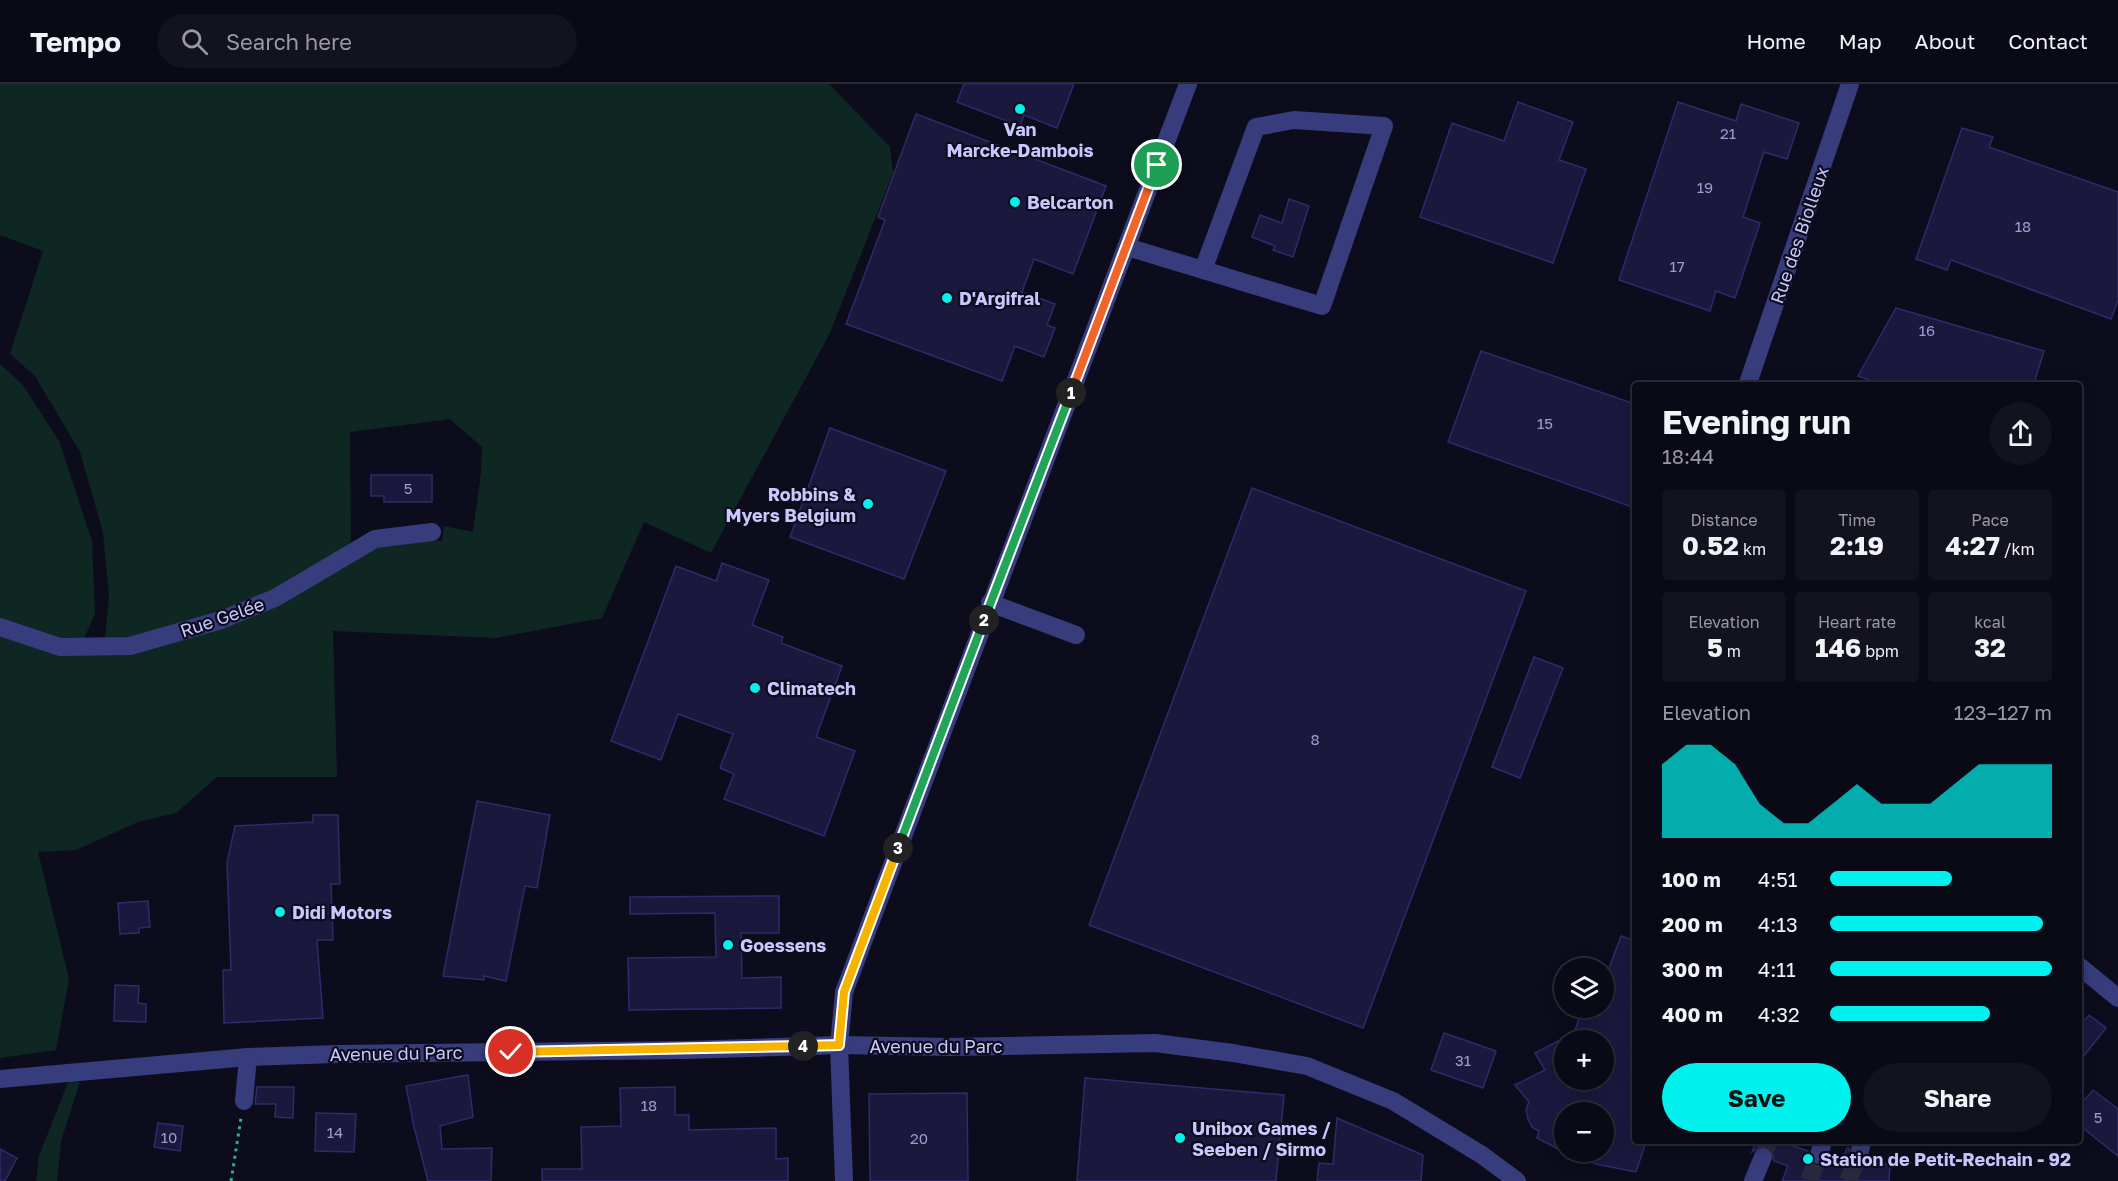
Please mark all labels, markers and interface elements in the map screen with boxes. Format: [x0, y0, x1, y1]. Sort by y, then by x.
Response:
search box [157, 14, 577, 68]
text: Tempo [30, 25, 121, 58]
icon: search [178, 25, 211, 58]
text: Search here [226, 28, 352, 55]
text: Home [1746, 28, 1806, 54]
text: Map [1839, 28, 1882, 54]
text: About [1915, 28, 1975, 54]
text: Contact [2008, 28, 2088, 54]
marker: Van Marcke-Dambois [1013, 102, 1027, 116]
place label: Van Marcke-Dambois [946, 118, 1094, 161]
house number: 21 [1720, 124, 1736, 142]
pin [1131, 139, 1182, 190]
icon: arrive [1140, 148, 1173, 181]
street label: Rue des Biolleux [1765, 163, 1833, 306]
house number: 19 [1697, 178, 1713, 196]
place label: Belcarton [1027, 191, 1113, 213]
marker: Belcarton [1008, 195, 1022, 209]
house number: 18 [2015, 217, 2031, 235]
house number: 17 [1669, 257, 1685, 275]
place label: D'Argifral [959, 287, 1040, 309]
marker: D'Argifral [940, 291, 954, 305]
house number: 16 [1919, 321, 1935, 339]
pin: 1 [1056, 378, 1086, 408]
text: 1 [1067, 383, 1075, 403]
text: Evening run [1662, 402, 1851, 441]
button: share [1989, 402, 2052, 465]
house number: 15 [1537, 414, 1553, 432]
text: 18:44 [1662, 444, 1714, 468]
house number: 5 [404, 479, 412, 497]
place label: Robbins & Myers Belgium [726, 483, 856, 526]
marker: Robbins & Myers Belgium [861, 497, 875, 511]
text: Distance [1690, 510, 1758, 530]
text: Time [1838, 510, 1876, 530]
text: Pace [1971, 510, 2009, 530]
text: 0.52 [1682, 530, 1739, 561]
text: 2:19 [1830, 530, 1884, 561]
text: 4:27 [1945, 530, 2000, 561]
text: km [1739, 539, 1766, 559]
text: /km [2000, 539, 2035, 559]
street label: Rue Gelée [177, 592, 267, 642]
pin: 2 [969, 605, 999, 635]
text: 2 [979, 610, 989, 630]
text: Elevation [1688, 612, 1760, 632]
text: Heart rate [1818, 612, 1896, 632]
text: kcal [1974, 612, 2006, 632]
text: 5 [1707, 632, 1723, 663]
text: 146 [1815, 632, 1861, 663]
text: 32 [1974, 632, 2006, 663]
text: m [1723, 641, 1741, 661]
text: bpm [1861, 641, 1899, 661]
place label: Climatech [767, 677, 856, 699]
marker: Climatech [748, 681, 762, 695]
text: Elevation [1662, 700, 1751, 724]
text: 123–127 m [1954, 700, 2052, 724]
house number: 8 [1310, 730, 1320, 748]
pin: 3 [883, 833, 913, 863]
text: 3 [893, 838, 903, 858]
text: 100 m [1662, 867, 1721, 891]
text: 4:51 [1758, 867, 1798, 891]
place label: Didi Motors [292, 901, 392, 923]
marker: Didi Motors [273, 905, 287, 919]
text: 200 m [1662, 912, 1723, 936]
text: 4:13 [1758, 912, 1798, 936]
place label: Goessens [740, 934, 826, 956]
marker: Goessens [721, 938, 735, 952]
text: 300 m [1662, 957, 1723, 981]
text: 4:11 [1758, 957, 1796, 981]
map controls [1554, 958, 1614, 1162]
button: layers [1554, 958, 1614, 1018]
text: 400 m [1662, 1002, 1723, 1026]
text: 4:32 [1758, 1002, 1800, 1026]
pin [485, 1026, 536, 1077]
button: + [1554, 1030, 1614, 1090]
pin: 4 [788, 1031, 818, 1061]
icon: check [494, 1035, 527, 1068]
street label: Avenue du Parc [870, 1035, 1003, 1057]
text: 4 [798, 1036, 808, 1056]
street label: Avenue du Parc [329, 1041, 463, 1065]
house number: 31 [1455, 1051, 1471, 1069]
button: Save [1662, 1063, 1851, 1132]
button: Share [1863, 1063, 2052, 1132]
house number: 18 [641, 1096, 657, 1114]
button: − [1554, 1102, 1614, 1162]
house number: 5 [2094, 1108, 2102, 1126]
place label: Unibox Games / Seeben / Sirmo [1192, 1117, 1331, 1160]
house number: 14 [327, 1123, 343, 1141]
house number: 10 [161, 1128, 177, 1146]
house number: 20 [910, 1129, 928, 1147]
marker: Unibox Games / Seeben / Sirmo [1173, 1131, 1187, 1145]
place label: Station de Petit-Rechain - 92 [1820, 1148, 2071, 1170]
marker: Station de Petit-Rechain - 92 [1801, 1152, 1815, 1166]

